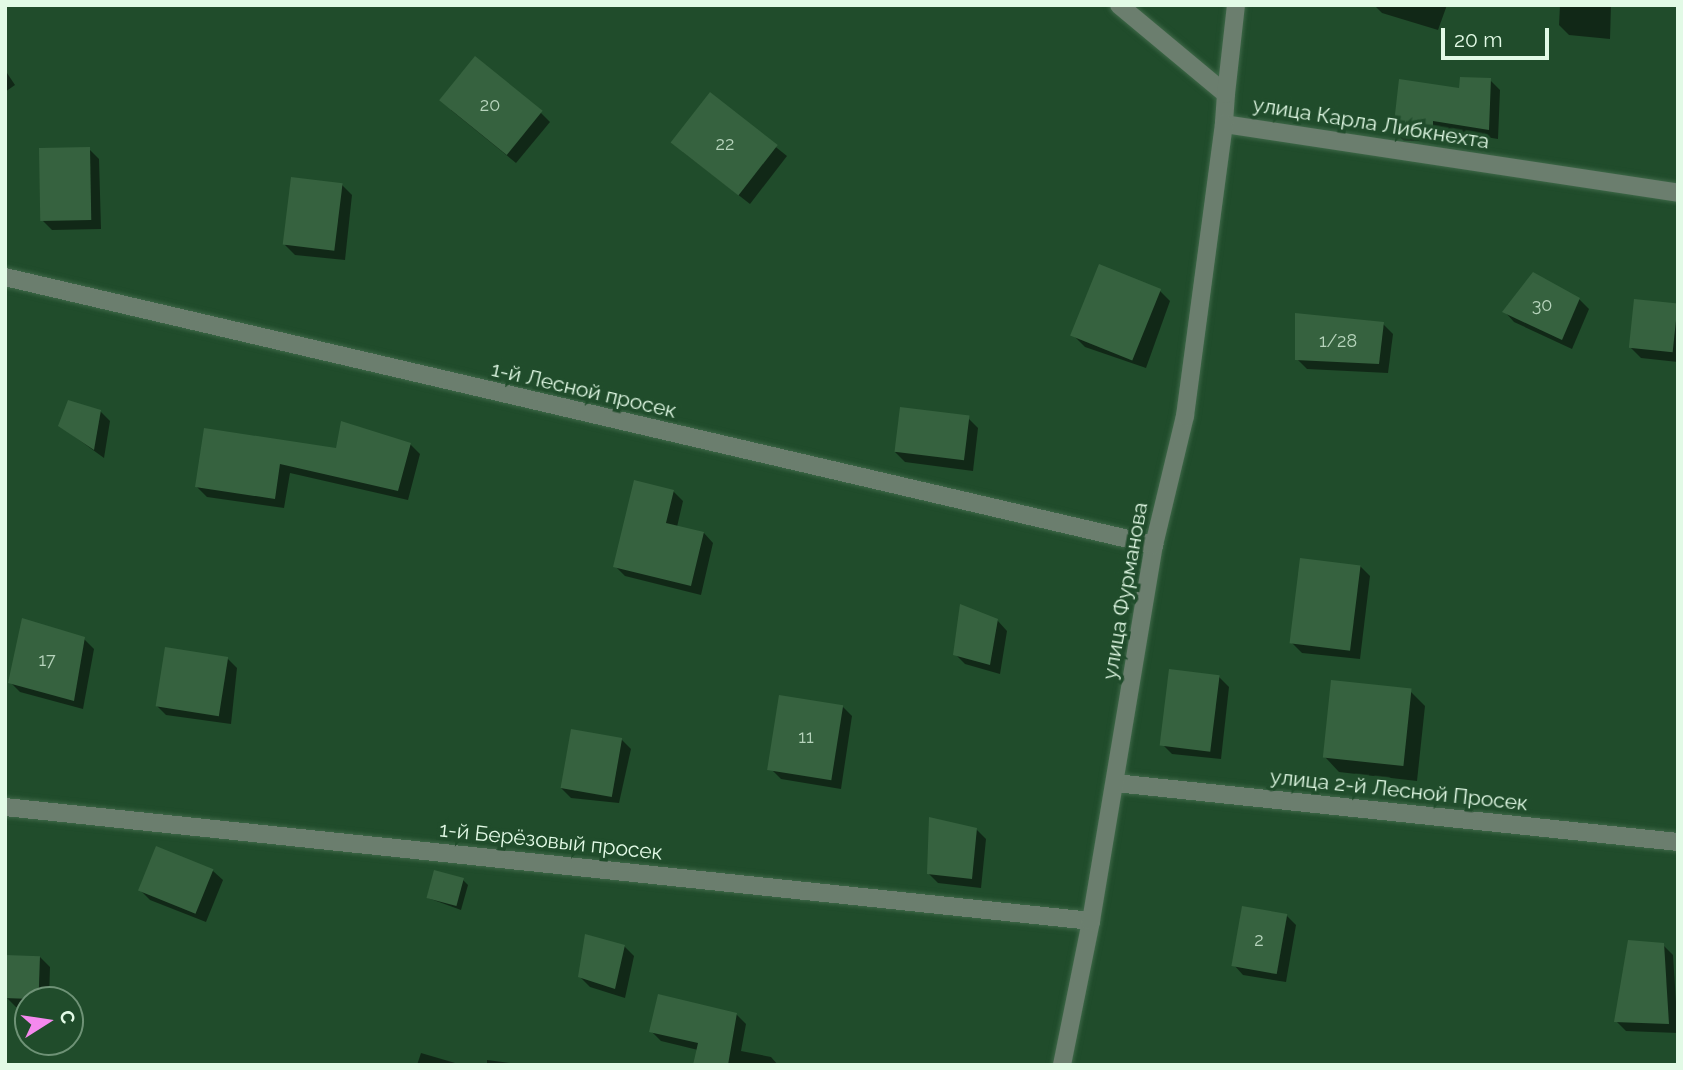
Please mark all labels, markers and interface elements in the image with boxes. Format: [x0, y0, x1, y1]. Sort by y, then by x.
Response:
scale bar [1445, 14, 1554, 58]
text: 20 m [1454, 27, 1502, 52]
street label: улица Карла Либкнехта [1251, 92, 1491, 154]
house number: 20 [480, 94, 500, 116]
house number: 22 [716, 133, 734, 155]
house number: 30 [1532, 294, 1552, 316]
house number: 1/28 [1319, 330, 1357, 352]
street label: 1-й Лесной просек [489, 356, 679, 424]
street label: улица Фурманова [1097, 500, 1153, 682]
house number: 17 [38, 649, 56, 671]
house number: 11 [798, 726, 814, 748]
street label: улица 2-й Лесной Просек [1269, 764, 1529, 816]
street label: 1-й Берёзовый просек [438, 817, 664, 865]
house number: 2 [1254, 929, 1264, 951]
north arrow [14, 986, 84, 1056]
text: С [55, 1008, 80, 1026]

